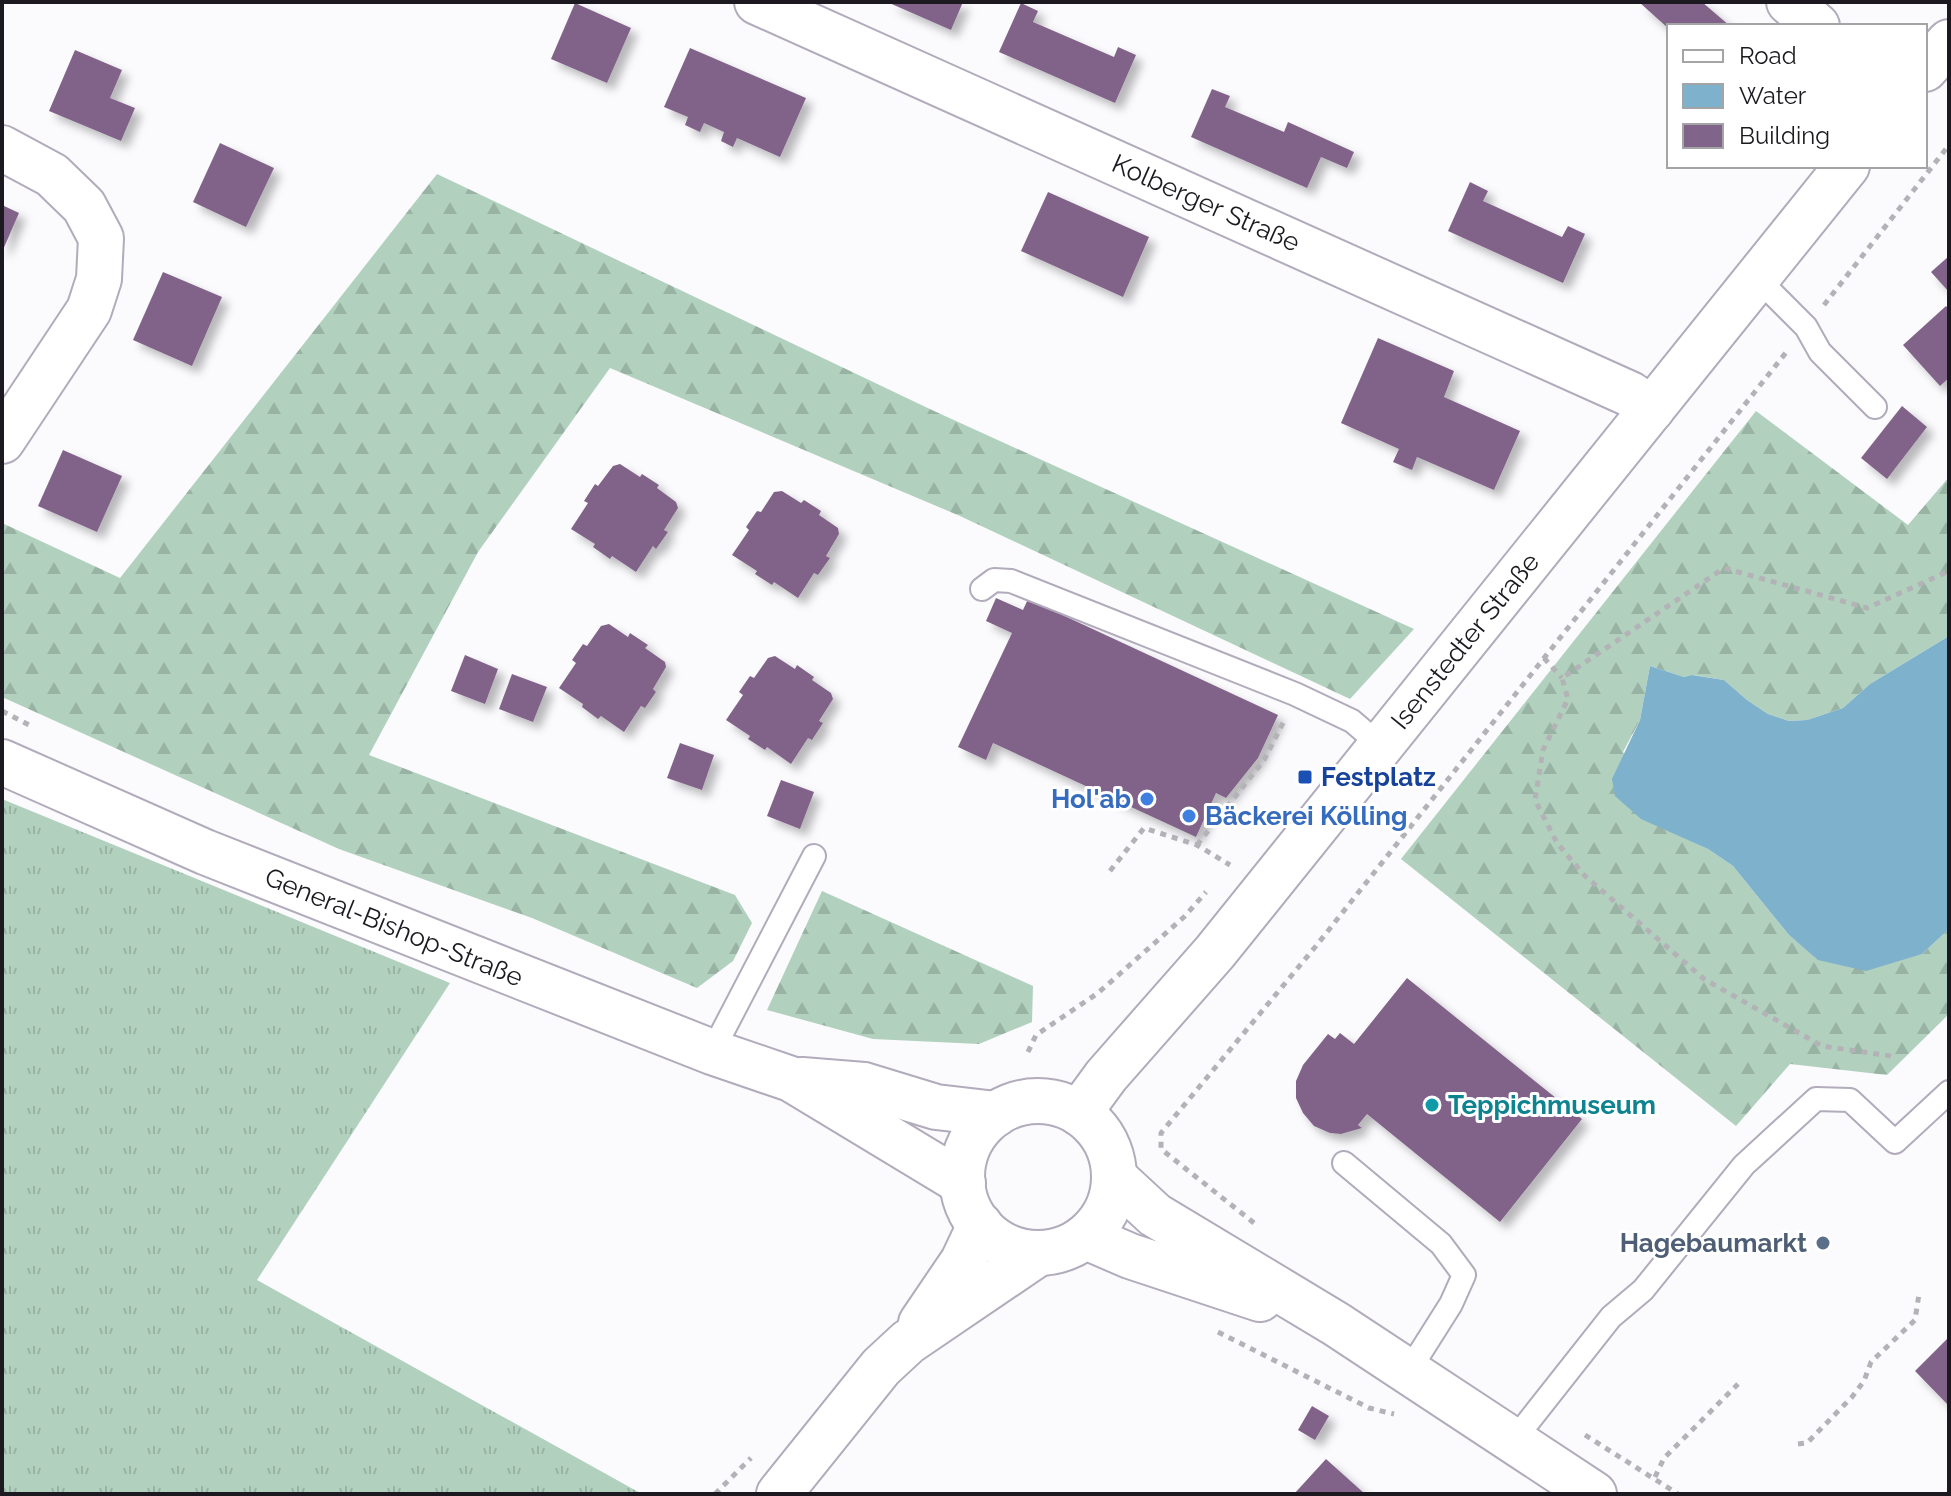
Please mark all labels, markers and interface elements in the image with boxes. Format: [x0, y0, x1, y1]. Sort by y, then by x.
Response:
legend [1667, 24, 1927, 168]
text: Road [1739, 41, 1797, 70]
text: Water [1739, 81, 1807, 110]
text: Building [1739, 121, 1830, 150]
street label: Kolberger Straße [1108, 148, 1304, 258]
street label: Isenstedter Straße [1385, 547, 1545, 735]
place label: Festplatz [1321, 762, 1436, 792]
marker: Festplatz [1296, 768, 1314, 786]
place label: Hol'ab [1051, 784, 1131, 814]
marker: Hol'ab [1138, 790, 1156, 808]
place label: Bäckerei Kölling [1205, 801, 1408, 831]
marker: Bäckerei Kölling [1180, 807, 1198, 825]
street label: General-Bishop-Straße [261, 862, 527, 992]
place label: Teppichmuseum [1448, 1090, 1656, 1120]
marker: Teppichmuseum [1423, 1096, 1441, 1114]
place label: Hagebaumarkt [1620, 1228, 1807, 1258]
marker: Hagebaumarkt [1814, 1234, 1832, 1252]

